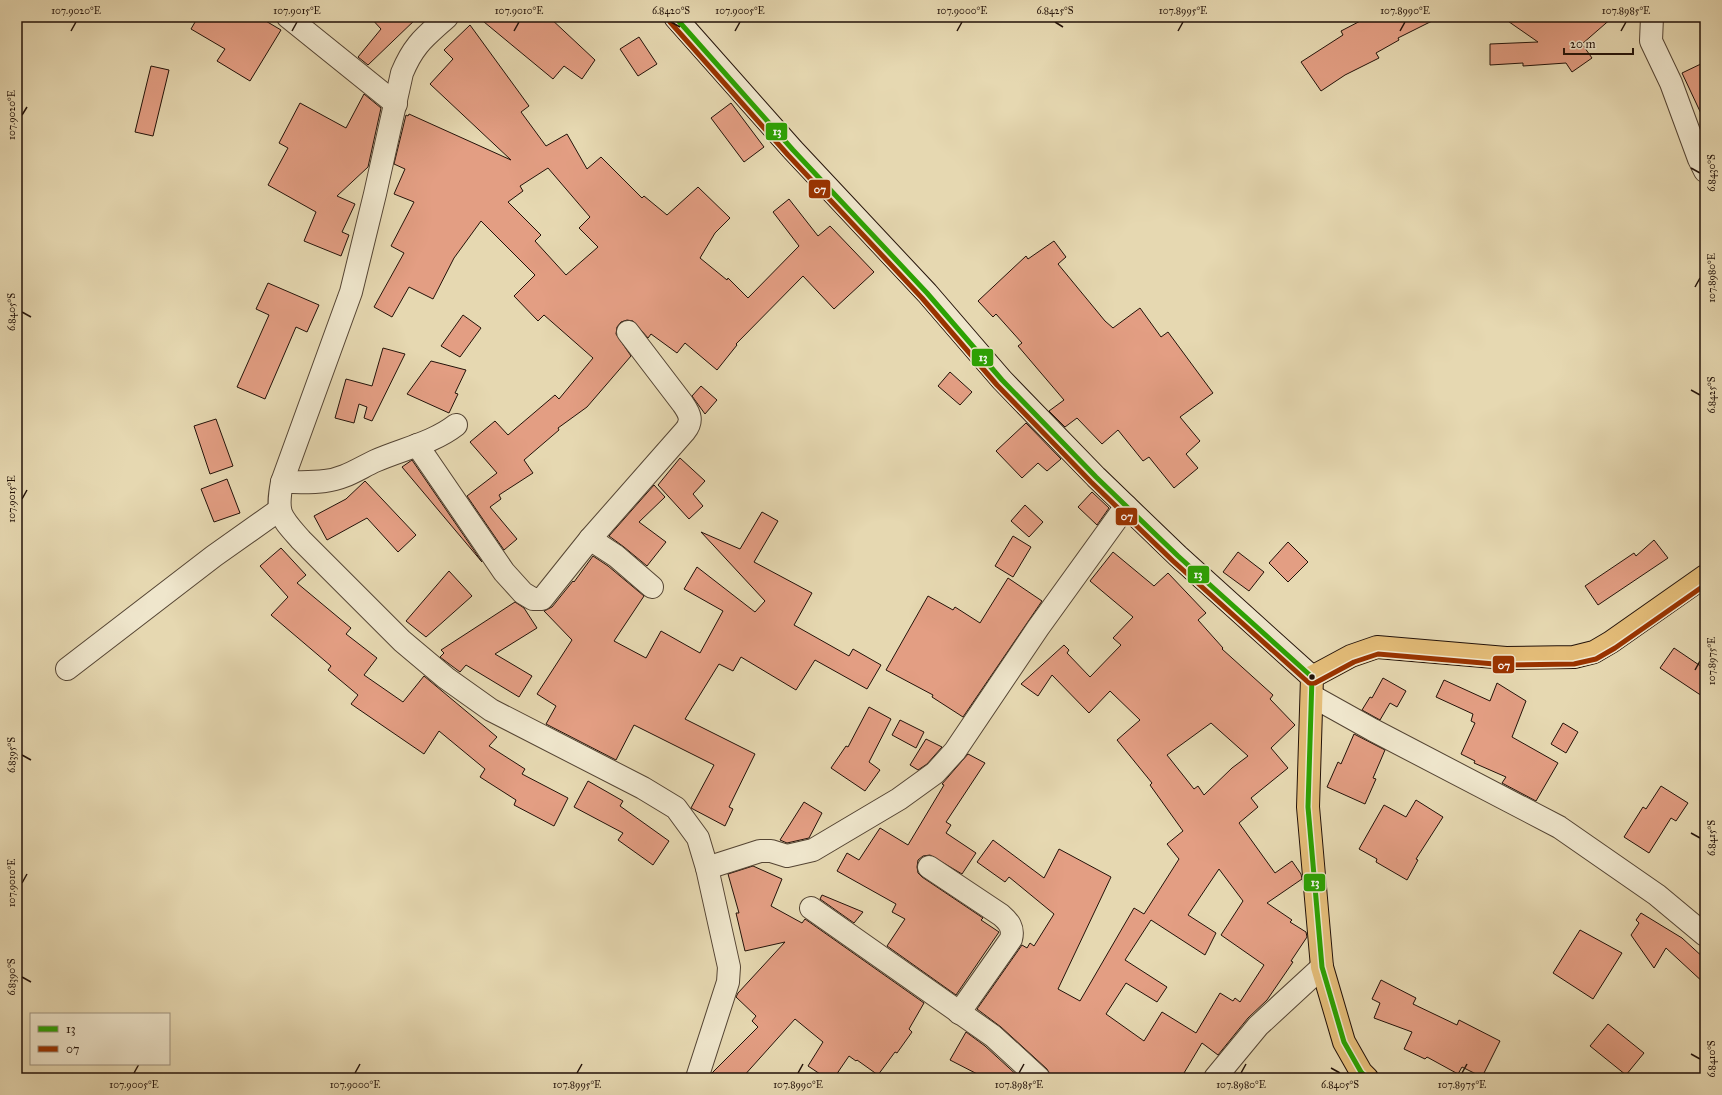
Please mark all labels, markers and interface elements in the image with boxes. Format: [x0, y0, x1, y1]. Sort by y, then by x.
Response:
text: 107.9020°E [51, 5, 101, 17]
text: 107.9015°E [273, 5, 321, 17]
text: 107.9010°E [495, 5, 543, 17]
text: 6.8420°S [652, 5, 690, 17]
text: 107.9005°E [715, 5, 765, 17]
text: 107.9000°E [937, 5, 987, 17]
text: 6.8425°S [1037, 5, 1074, 17]
text: 107.8995°E [1159, 5, 1207, 17]
text: 107.8990°E [1380, 5, 1430, 17]
text: 107.8985°E [1602, 5, 1650, 17]
scale bar [1564, 30, 1633, 56]
text: 20 m [1570, 37, 1596, 51]
text: 107.9020°E [6, 90, 18, 140]
line badge: 13 [765, 122, 788, 141]
text: 13 [773, 125, 781, 139]
text: 6.8430°S [1706, 154, 1718, 192]
line badge: 07 [808, 179, 831, 199]
text: 07 [814, 183, 826, 196]
text: 107.8980°E [1706, 253, 1718, 303]
text: 6.8405°S [6, 293, 18, 331]
line badge: 13 [971, 348, 994, 367]
text: 13 [979, 351, 987, 365]
text: 6.8425°S [1706, 376, 1718, 413]
text: 107.9015°E [6, 475, 18, 523]
line badge: 07 [1115, 507, 1138, 526]
text: 07 [1121, 510, 1133, 523]
line badge: 13 [1187, 565, 1210, 584]
text: 13 [1194, 568, 1202, 582]
text: 107.8975°E [1706, 637, 1718, 685]
line badge: 07 [1492, 655, 1515, 674]
text: 07 [1498, 659, 1510, 672]
unlabelled marker [1307, 672, 1317, 682]
text: 6.8395°S [6, 737, 18, 773]
text: 6.8415°S [1706, 820, 1718, 856]
text: 107.9010°E [6, 859, 18, 907]
line badge: 13 [1303, 873, 1326, 892]
text: 13 [1311, 876, 1319, 890]
text: 6.8390°S [6, 958, 18, 996]
legend [30, 1013, 170, 1065]
text: 13 [66, 1022, 76, 1036]
text: 6.8410°S [1706, 1040, 1718, 1078]
text: 07 [66, 1042, 79, 1056]
text: 107.9005°E [109, 1079, 159, 1091]
text: 107.9000°E [330, 1079, 380, 1091]
text: 107.8995°E [553, 1079, 601, 1091]
text: 107.8990°E [773, 1079, 823, 1091]
text: 107.8985°E [995, 1079, 1043, 1091]
text: 107.8980°E [1216, 1079, 1266, 1091]
text: 6.8405°S [1321, 1079, 1359, 1091]
text: 107.8975°E [1438, 1079, 1486, 1091]

